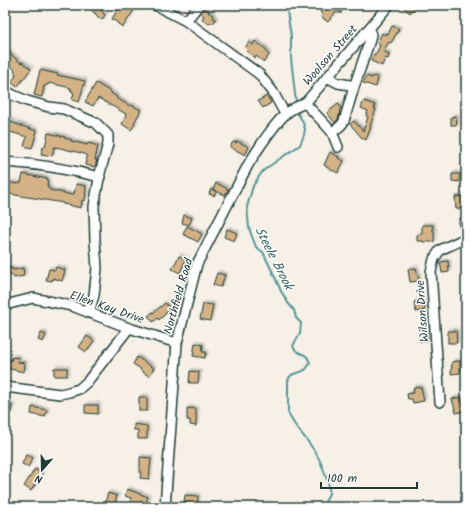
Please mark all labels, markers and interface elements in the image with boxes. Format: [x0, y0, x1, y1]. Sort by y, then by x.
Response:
street label: Woolson Street [298, 20, 363, 90]
water label: Steele Brook [249, 223, 299, 296]
street label: Northfield Road [159, 255, 199, 336]
street label: Wilson Drive [411, 279, 434, 343]
street label: Ellen Kay Drive [67, 286, 147, 329]
north arrow [22, 450, 62, 490]
scale bar [321, 464, 417, 490]
text: N [33, 469, 45, 488]
text: 100 m [327, 469, 358, 488]

